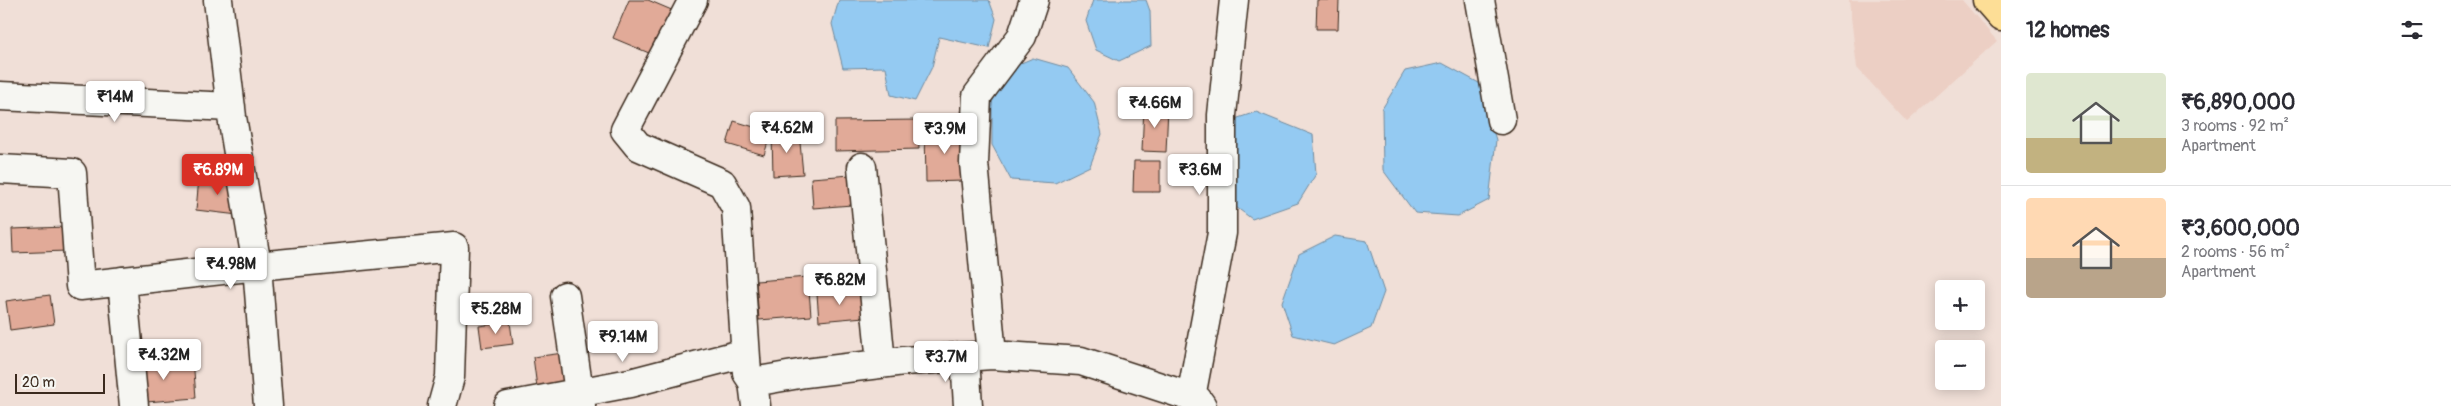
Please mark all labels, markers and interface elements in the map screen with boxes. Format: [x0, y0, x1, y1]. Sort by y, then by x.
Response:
icon: filters [2398, 16, 2426, 44]
text: 12 homes [2026, 17, 2109, 44]
pin: ₹14M [85, 80, 145, 123]
pin: ₹4.66M [1114, 86, 1196, 129]
text: ₹14M [97, 87, 133, 107]
text: ₹6,890,000 [2181, 89, 2295, 116]
text: ₹4.66M [1129, 93, 1181, 113]
icon: home [2066, 93, 2126, 153]
pin: ₹4.62M [746, 112, 828, 154]
pin: ₹3.9M [910, 112, 980, 155]
text: 3 rooms · 92 m² [2181, 116, 2289, 136]
text: ₹4.62M [761, 118, 813, 138]
text: ₹3.9M [924, 119, 966, 139]
text: Apartment [2181, 136, 2256, 156]
pin: ₹6.89M [177, 154, 259, 196]
pin: ₹3.6M [1165, 154, 1235, 196]
text: ₹6.89M [193, 160, 243, 180]
text: ₹3.6M [1179, 160, 1221, 180]
text: ₹3,600,000 [2181, 215, 2300, 242]
icon: home [2066, 218, 2126, 278]
text: 2 rooms · 56 m² [2181, 242, 2290, 262]
pin: ₹4.98M [190, 248, 272, 290]
text: ₹4.98M [206, 254, 256, 274]
text: Apartment [2181, 262, 2256, 282]
pin: ₹6.82M [799, 264, 881, 306]
text: ₹6.82M [815, 270, 865, 290]
map controls [1935, 280, 1985, 390]
button: + [1935, 280, 1985, 330]
pin: ₹5.28M [455, 292, 537, 335]
text: ₹5.28M [471, 299, 521, 319]
pin: ₹9.14M [582, 320, 664, 363]
text: ₹9.14M [599, 327, 647, 347]
pin: ₹4.32M [123, 338, 205, 381]
pin: ₹3.7M [911, 340, 981, 383]
button: − [1935, 340, 1985, 390]
text: ₹4.32M [138, 345, 190, 365]
text: ₹3.7M [925, 347, 967, 367]
scale bar [15, 371, 105, 394]
text: 20 m [22, 374, 55, 391]

